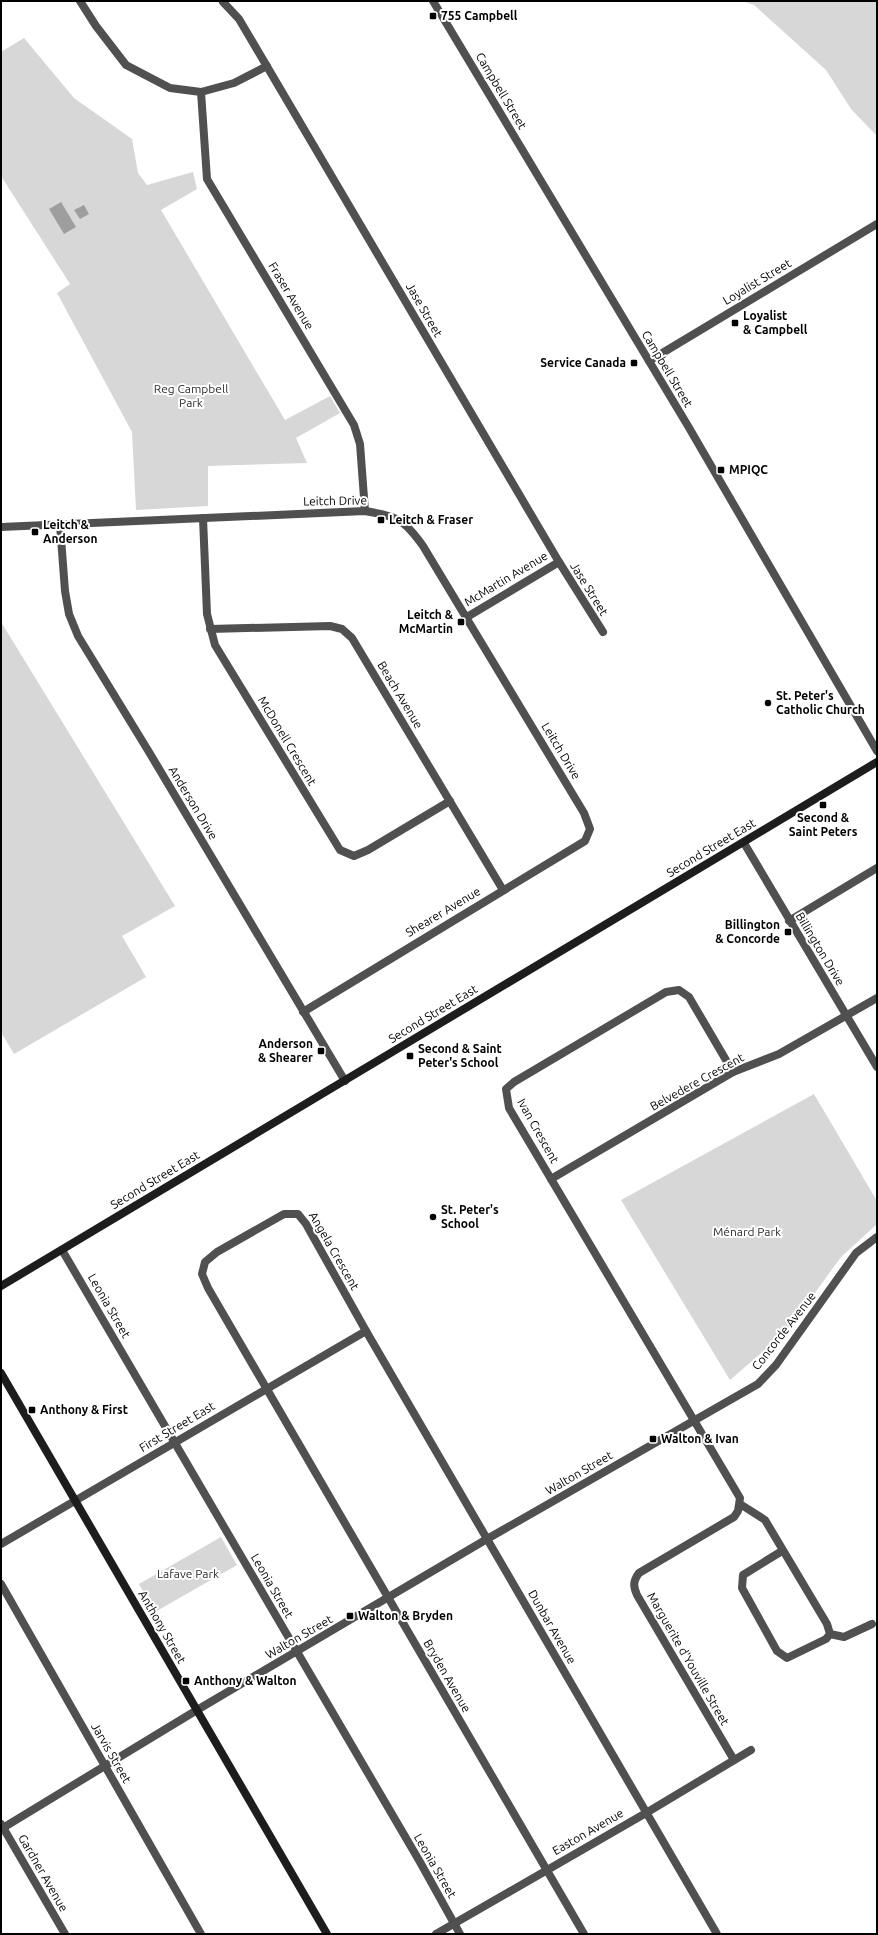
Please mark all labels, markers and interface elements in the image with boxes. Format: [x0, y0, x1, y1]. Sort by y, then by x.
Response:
place label: 755 Campbell [441, 9, 518, 22]
marker: 755 Campbell [428, 11, 438, 21]
street label: Campbell Street [473, 50, 530, 132]
street label: Loyalist Street [720, 256, 793, 307]
street label: Fraser Avenue [266, 260, 317, 332]
street label: Jase Street [404, 280, 445, 339]
place label: Loyalist & Campbell [743, 309, 808, 336]
marker: Loyalist & Campbell [730, 318, 740, 328]
street label: Campbell Street [639, 328, 696, 410]
place label: Service Canada [540, 356, 626, 369]
marker: Service Canada [629, 358, 639, 368]
park label: Reg Campbell Park [154, 382, 228, 409]
place label: MPIQC [729, 463, 768, 476]
marker: MPIQC [716, 465, 726, 475]
street label: Leitch Drive [303, 493, 367, 508]
place label: Leitch & Fraser [389, 513, 473, 526]
marker: Leitch & Fraser [376, 515, 386, 525]
place label: Leitch & Anderson [43, 518, 97, 545]
marker: Leitch & Anderson [30, 527, 40, 537]
street label: McMartin Avenue [462, 549, 550, 609]
street label: Jase Street [568, 560, 611, 618]
place label: Leitch & McMartin [399, 608, 454, 635]
marker: Leitch & McMartin [456, 617, 466, 627]
street label: Beach Avenue [375, 659, 426, 731]
place label: St. Peter's Catholic Church [776, 689, 865, 716]
street label: McDonell Crescent [256, 694, 319, 788]
marker: St. Peter's Catholic Church [763, 698, 773, 708]
street label: Leitch Drive [539, 720, 583, 781]
street label: Anderson Drive [166, 764, 220, 842]
marker: Second & Saint Peters [818, 800, 828, 810]
place label: Second & Saint Peters [789, 811, 858, 838]
street label: Second Street East [664, 816, 758, 879]
street label: Shearer Avenue [403, 884, 482, 939]
street label: Billington Drive [793, 910, 847, 988]
place label: Billington & Concorde [715, 918, 780, 945]
marker: Billington & Concorde [783, 927, 793, 937]
street label: Second Street East [386, 982, 480, 1045]
place label: Anderson & Shearer [258, 1037, 313, 1064]
place label: Second & Saint Peter's School [418, 1042, 502, 1069]
marker: Anderson & Shearer [316, 1046, 326, 1056]
street label: Belvedere Crescent [648, 1050, 746, 1113]
marker: Second & Saint Peter's School [405, 1051, 415, 1061]
street label: Ivan Crescent [515, 1096, 562, 1166]
street label: Second Street East [108, 1148, 202, 1211]
place label: St. Peter's School [441, 1203, 499, 1230]
street label: Angela Crescent [307, 1210, 362, 1292]
marker: St. Peter's School [428, 1212, 438, 1222]
park label: Ménard Park [713, 1225, 781, 1238]
street label: Leonia Street [86, 1271, 133, 1340]
street label: Concorde Avenue [749, 1289, 818, 1372]
street label: First Street East [137, 1399, 217, 1454]
place label: Anthony & First [40, 1403, 128, 1416]
marker: Anthony & First [27, 1405, 37, 1415]
place label: Walton & Ivan [661, 1432, 739, 1445]
marker: Walton & Ivan [648, 1434, 658, 1444]
street label: Walton Street [543, 1448, 615, 1497]
street label: Leonia Street [249, 1551, 296, 1620]
park label: Lafave Park [157, 1567, 219, 1580]
street label: Anthony Street [136, 1588, 189, 1666]
street label: Dunbar Avenue [526, 1588, 579, 1666]
street label: Marguerite d'Youville Street [645, 1590, 732, 1728]
place label: Walton & Bryden [358, 1609, 453, 1622]
marker: Walton & Bryden [345, 1611, 355, 1621]
street label: Walton Street [263, 1612, 335, 1661]
street label: Bryden Avenue [421, 1637, 474, 1714]
place label: Anthony & Walton [194, 1674, 296, 1687]
marker: Anthony & Walton [181, 1676, 191, 1686]
street label: Jarvis Street [89, 1720, 134, 1785]
street label: Easton Avenue [550, 1806, 626, 1857]
street label: Leonia Street [412, 1831, 459, 1900]
street label: Gardner Avenue [16, 1832, 71, 1914]

